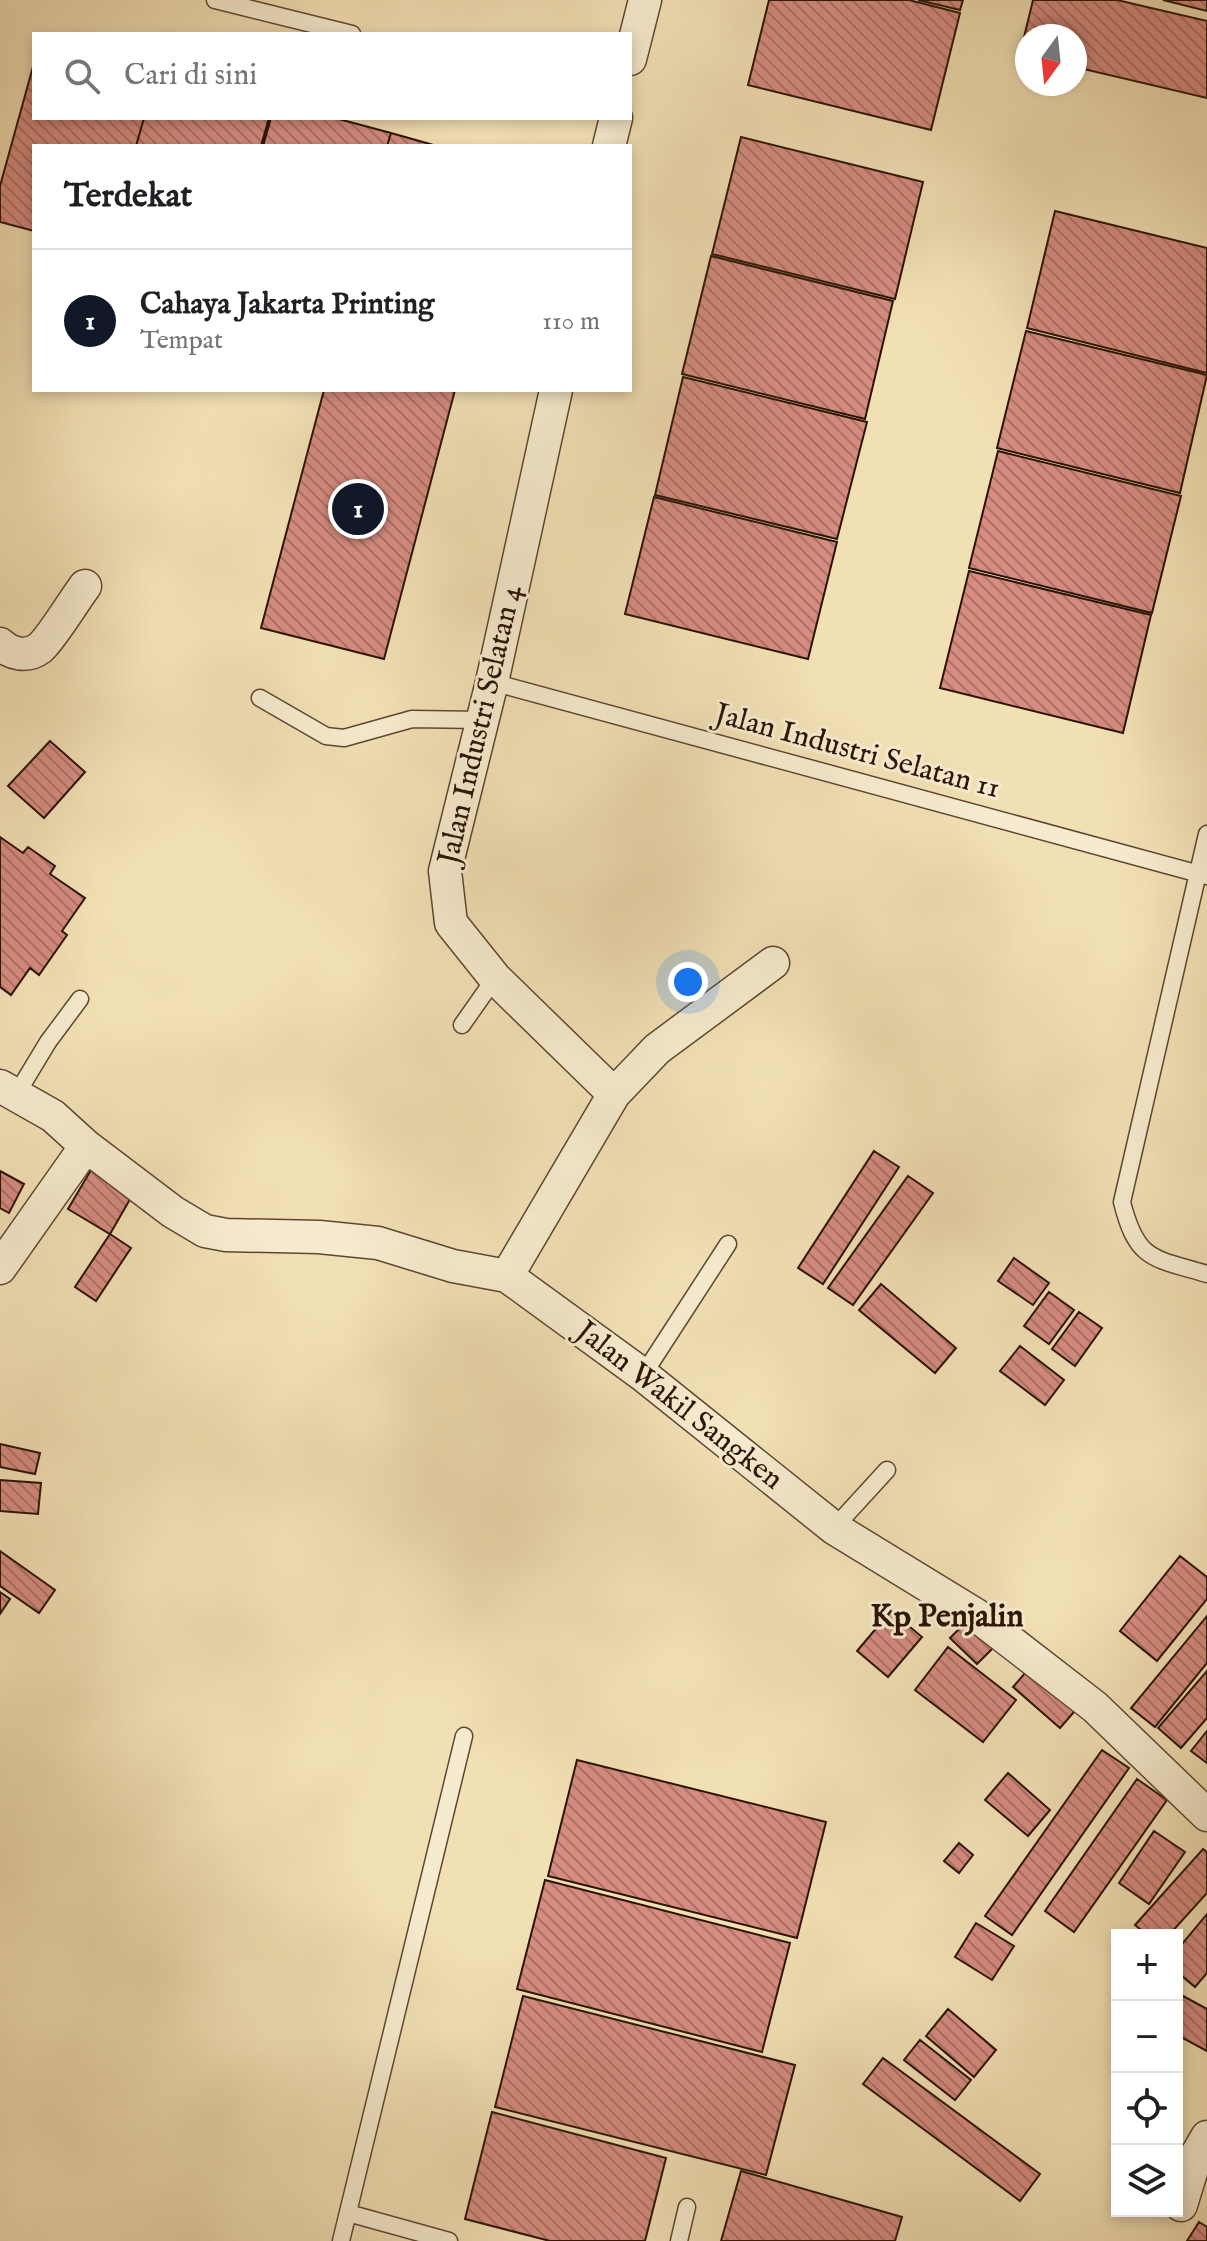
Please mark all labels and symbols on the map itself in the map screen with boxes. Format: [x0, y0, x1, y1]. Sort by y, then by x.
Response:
north arrow [1015, 24, 1087, 96]
pin: 1 [332, 479, 384, 539]
street label: Jalan Industri Selatan 4 [430, 581, 532, 871]
street label: Jalan Industri Selatan 11 [707, 695, 1004, 808]
your location [668, 962, 708, 1002]
street label: Jalan Wakil Sangken [565, 1311, 790, 1499]
district label: Kp Penjalin [871, 1597, 1023, 1638]

